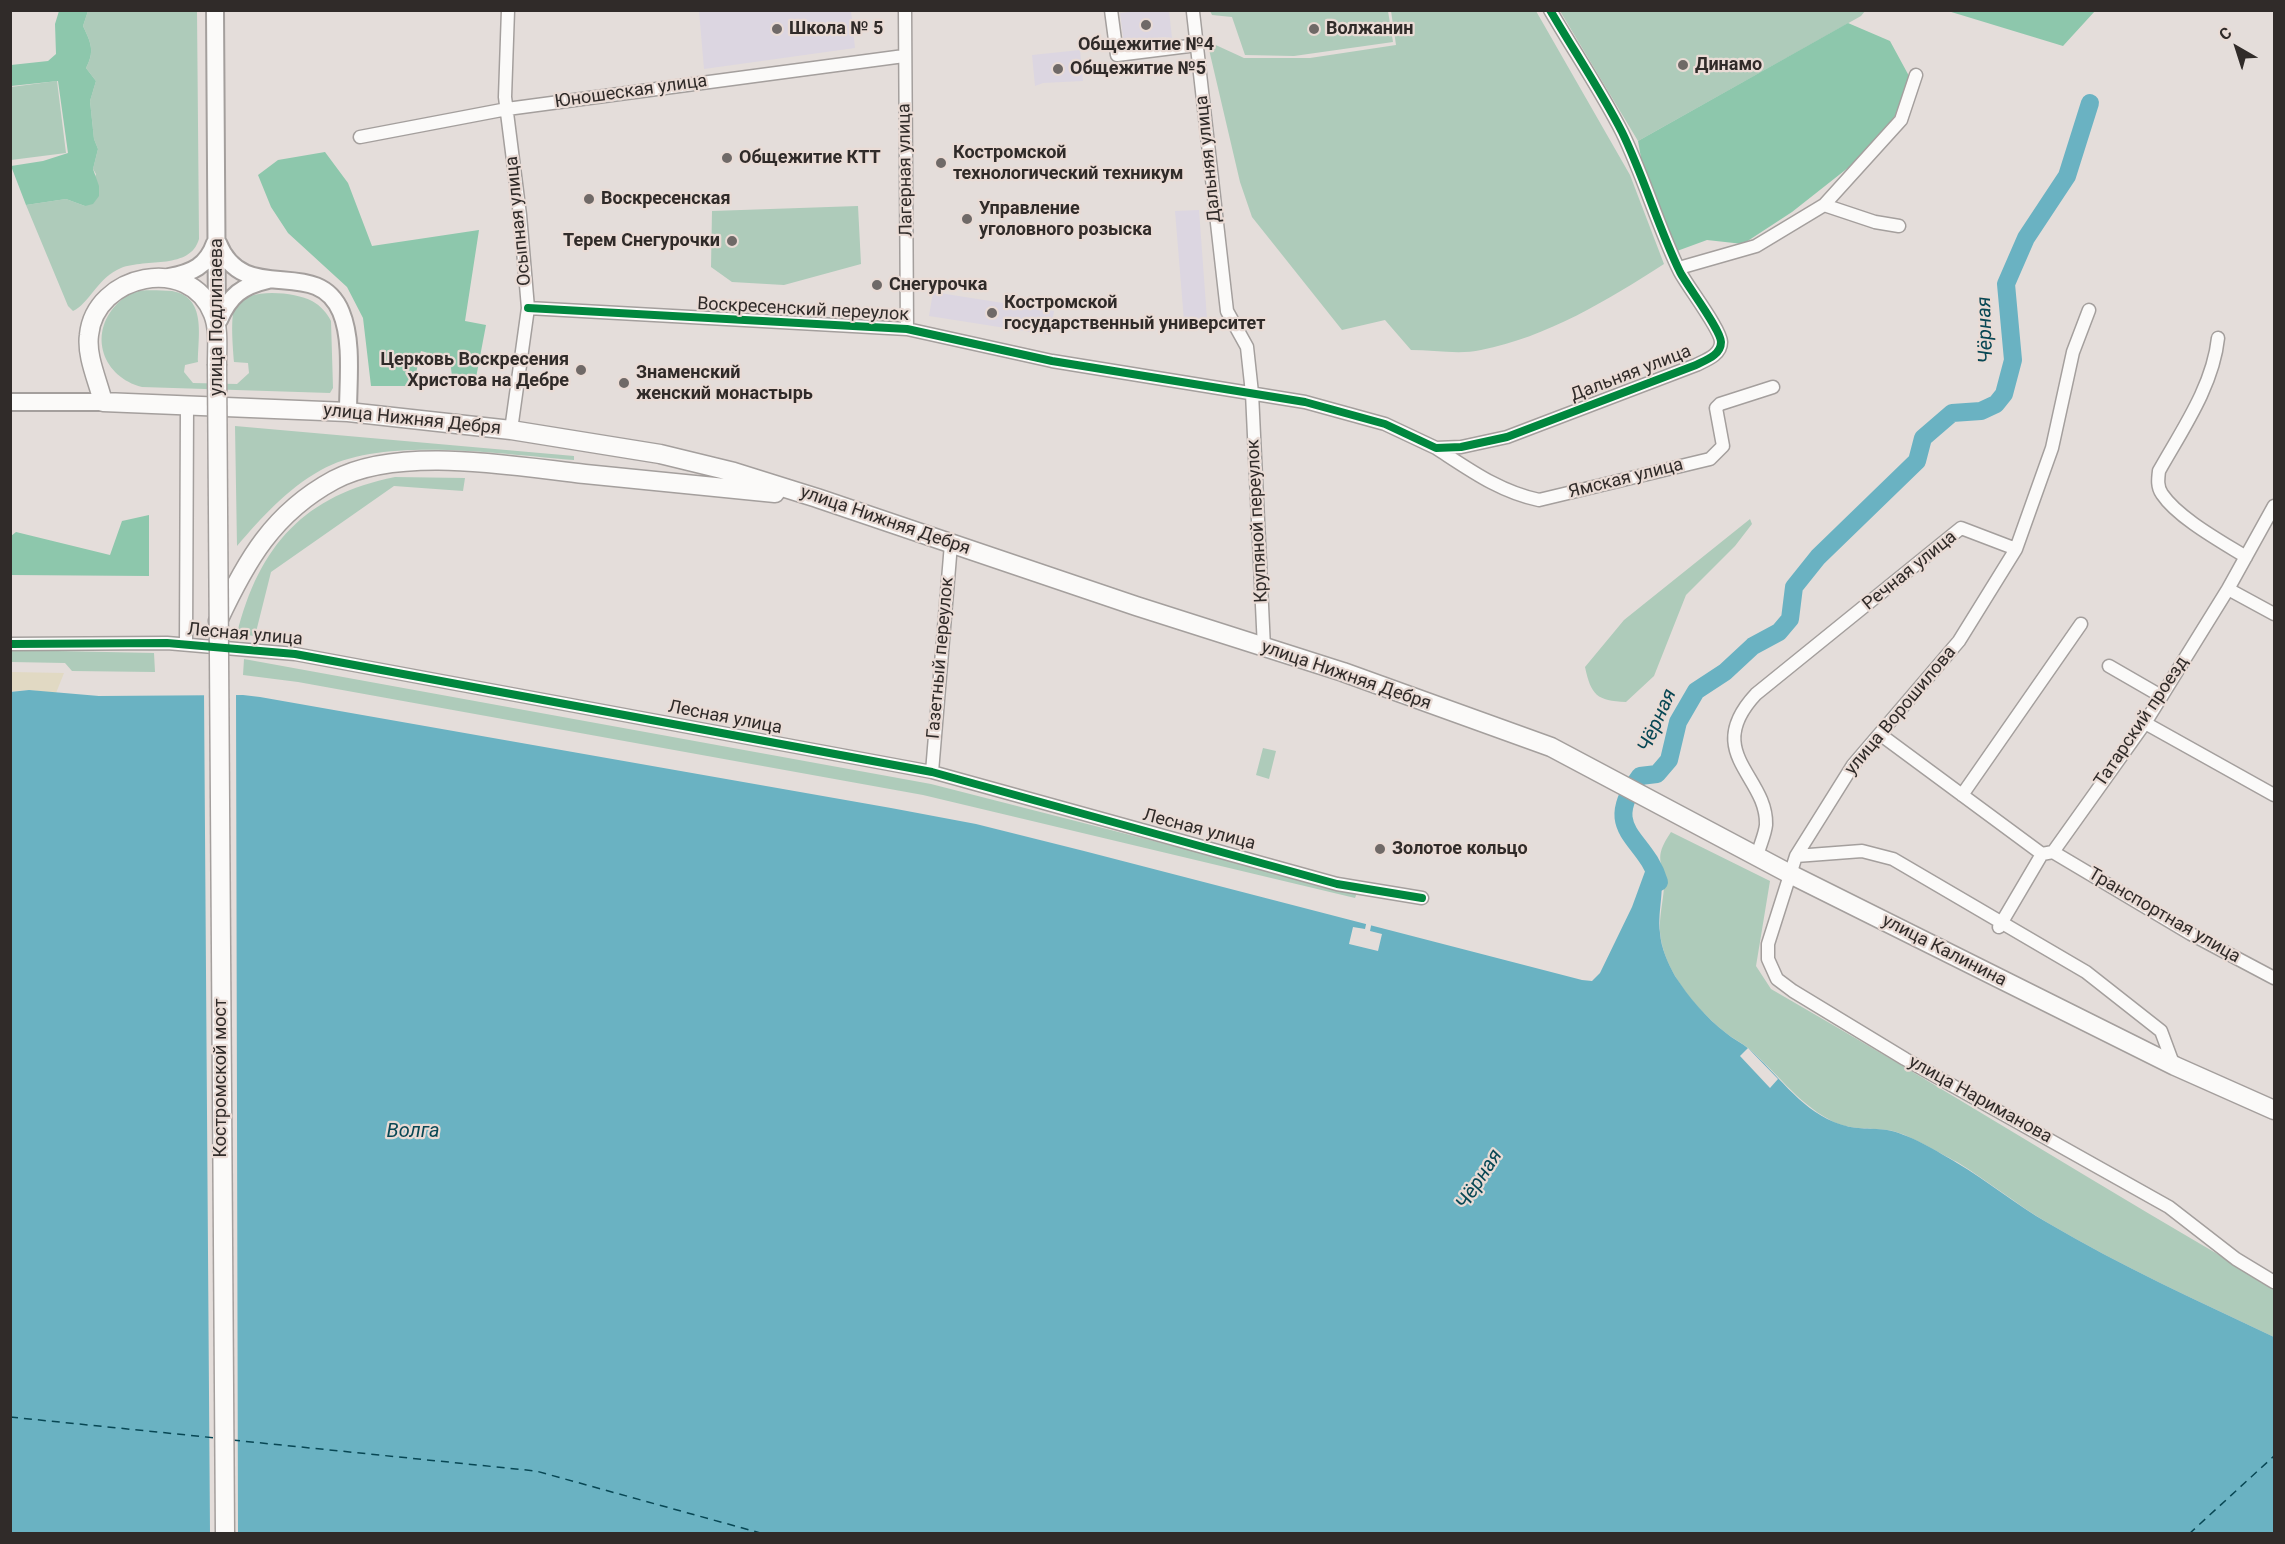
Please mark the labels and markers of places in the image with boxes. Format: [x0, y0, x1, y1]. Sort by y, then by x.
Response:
place label: Школа № 5 [789, 18, 883, 40]
marker: Общежитие №4 [1139, 18, 1153, 32]
place label: Волжанин [1326, 18, 1413, 40]
marker: Школа № 5 [770, 22, 784, 36]
marker: Волжанин [1307, 22, 1321, 36]
place label: Общежитие №4 [1078, 34, 1214, 56]
place label: Динамо [1695, 54, 1762, 76]
place label: Общежитие №5 [1070, 58, 1206, 80]
marker: Динамо [1676, 58, 1690, 72]
marker: Общежитие №5 [1051, 62, 1065, 76]
place label: Костромской технологический техникум [953, 142, 1184, 184]
place label: Общежитие КТТ [739, 147, 881, 169]
marker: Общежитие КТТ [720, 151, 734, 165]
marker: Костромской технологический техникум [934, 156, 948, 170]
place label: Воскресенская [601, 188, 730, 210]
marker: Воскресенская [582, 192, 596, 206]
place label: Управление уголовного розыска [979, 198, 1152, 240]
marker: Управление уголовного розыска [960, 212, 974, 226]
place label: Терем Cнегурочки [563, 230, 720, 252]
marker: Терем Cнегурочки [725, 234, 739, 248]
place label: Снегурочка [889, 274, 987, 296]
marker: Снегурочка [870, 278, 884, 292]
place label: Костромской государственный университет [1004, 292, 1265, 334]
marker: Костромской государственный университет [985, 306, 999, 320]
place label: Церковь Воскресения Христова на Дебре [380, 349, 569, 392]
place label: Знаменский женский монастырь [636, 362, 813, 404]
marker: Церковь Воскресения Христова на Дебре [574, 363, 588, 377]
marker: Знаменский женский монастырь [617, 376, 631, 390]
place label: Золотое кольцо [1392, 838, 1528, 860]
marker: Золотое кольцо [1373, 842, 1387, 856]

